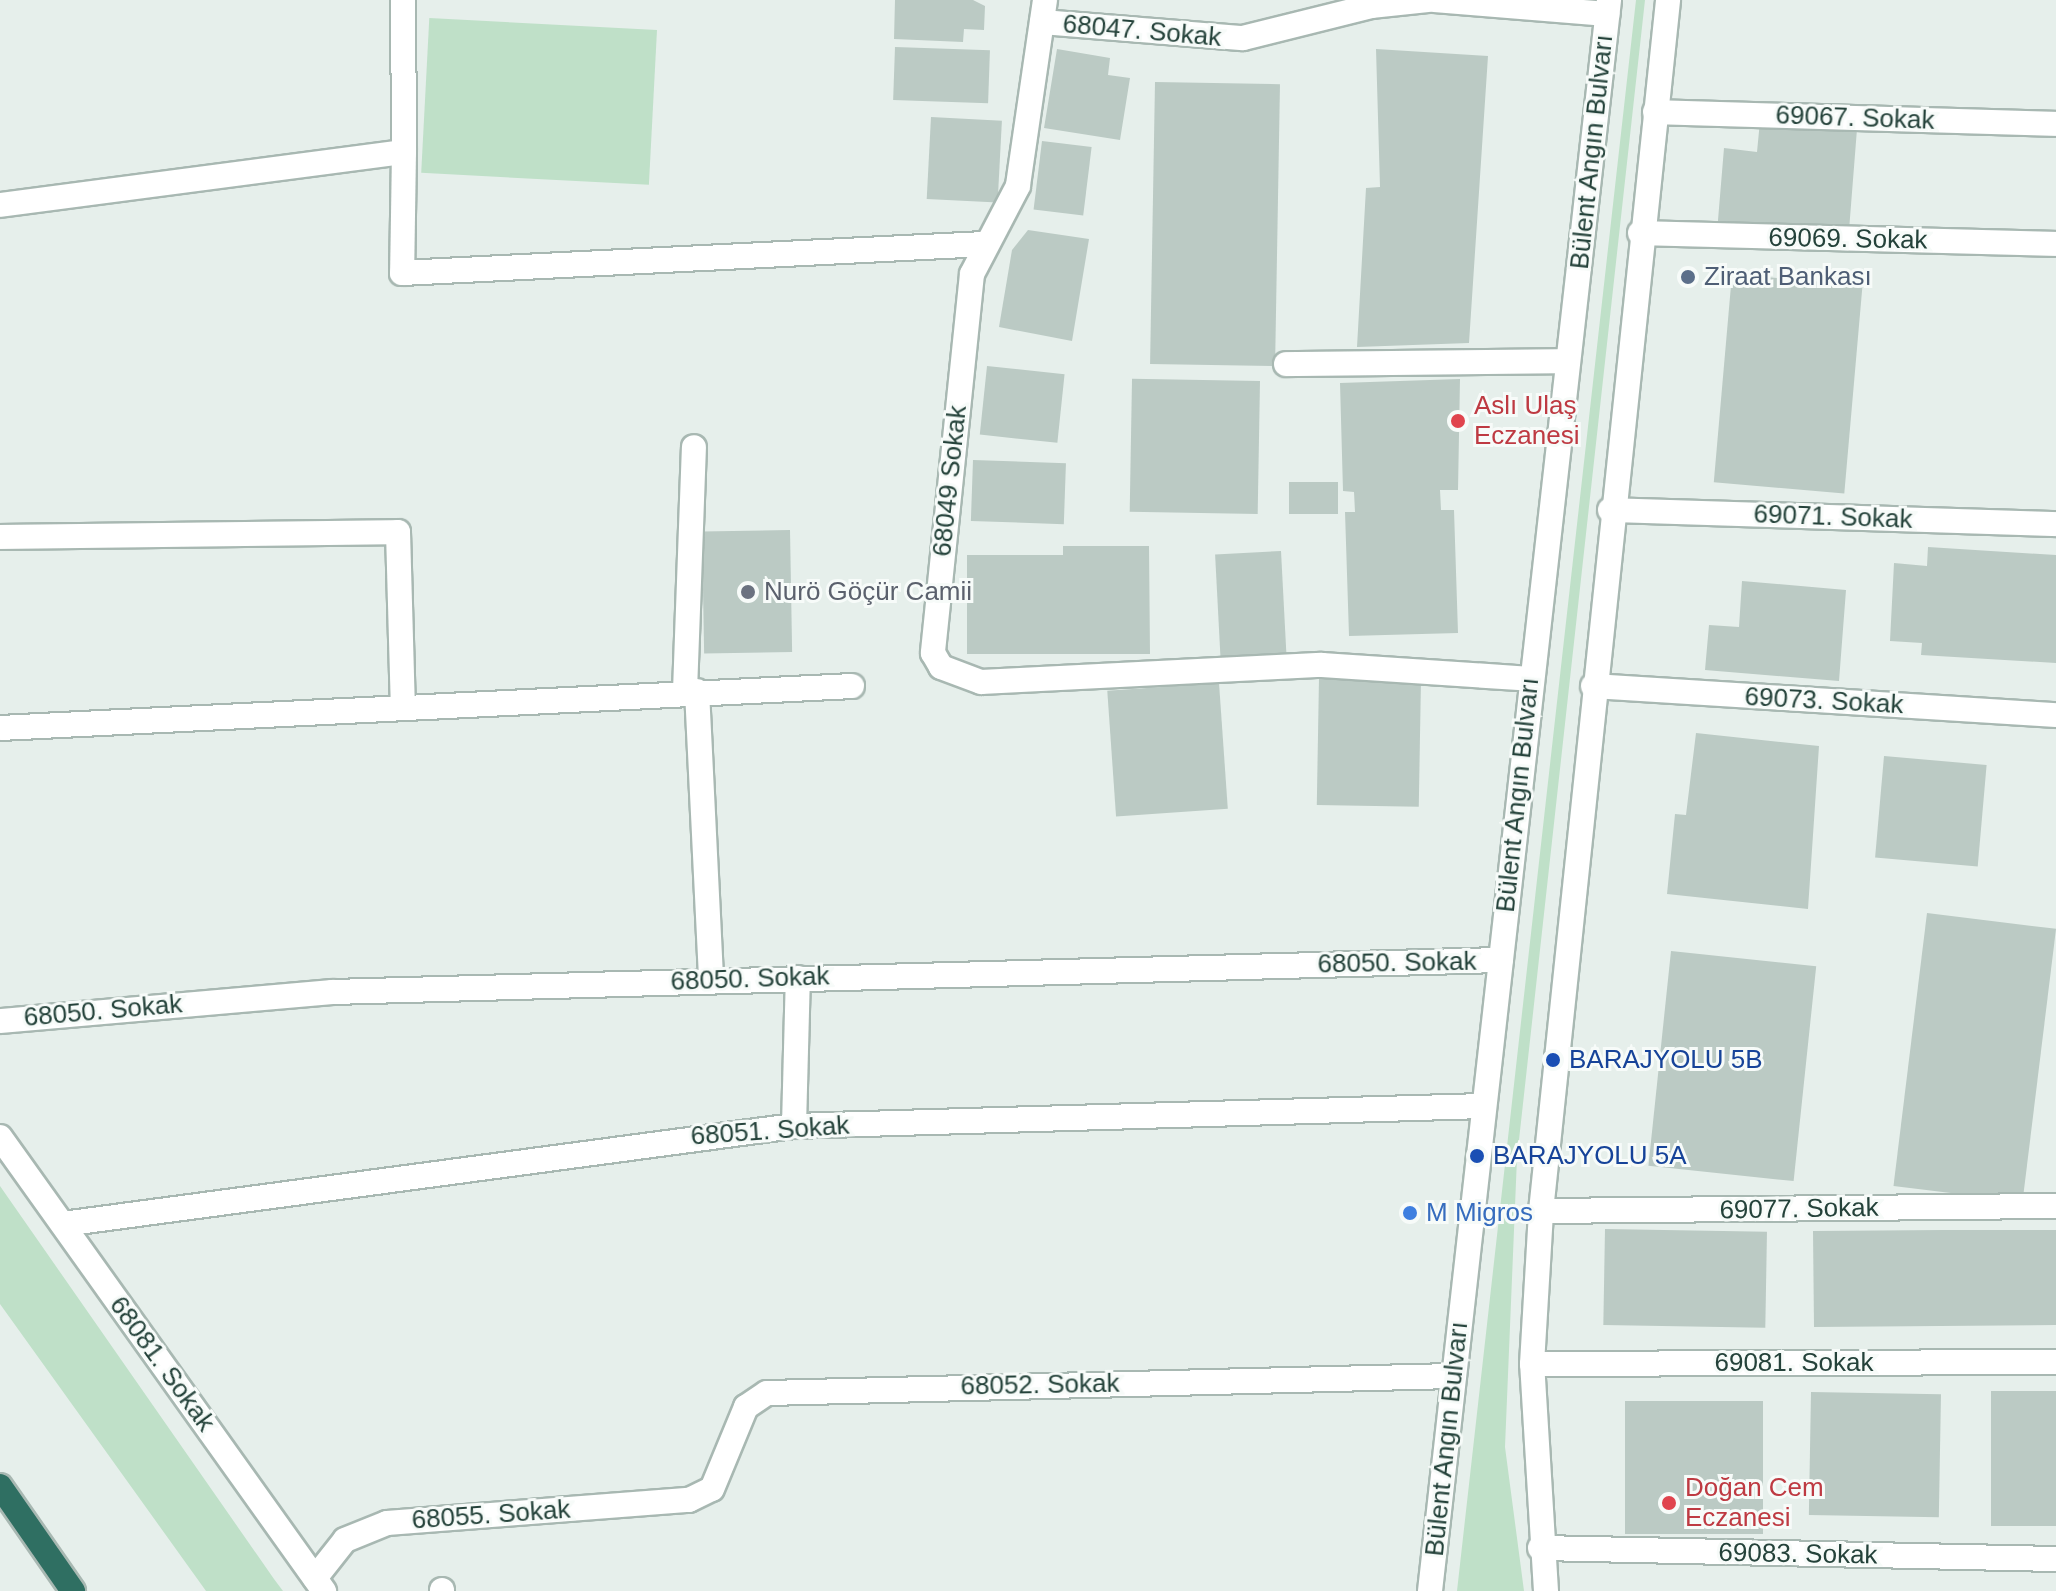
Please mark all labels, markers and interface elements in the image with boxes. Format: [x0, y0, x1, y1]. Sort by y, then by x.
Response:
street label: 68047. Sokak [1061, 9, 1223, 53]
street label: Bülent Angın Bulvarı [1564, 33, 1620, 271]
street label: 69067. Sokak [1775, 100, 1935, 136]
street label: 69069. Sokak [1768, 222, 1928, 256]
place label: Ziraat Bankası [1704, 261, 1872, 293]
marker: Ziraat Bankası [1679, 268, 1697, 286]
place label: Aslı Ulaş Eczanesi [1474, 390, 1579, 452]
street label: 68049 Sokak [927, 404, 973, 558]
marker: Aslı Ulaş Eczanesi [1449, 412, 1467, 430]
street label: 69071. Sokak [1753, 499, 1913, 535]
place label: Nurö Göçür Camii [764, 576, 972, 608]
marker: Nurö Göçür Camii [739, 583, 757, 601]
street label: Bülent Angın Bulvarı [1490, 676, 1546, 914]
street label: 69073. Sokak [1744, 681, 1904, 721]
street label: 68050. Sokak [1317, 946, 1477, 980]
street label: 68050. Sokak [670, 961, 830, 997]
street label: 68050. Sokak [22, 989, 184, 1033]
place label: BARAJYOLU 5B [1569, 1044, 1763, 1076]
marker: BARAJYOLU 5B [1544, 1051, 1562, 1069]
street label: 68051. Sokak [690, 1110, 850, 1152]
place label: BARAJYOLU 5A [1493, 1140, 1687, 1172]
marker: BARAJYOLU 5A [1468, 1147, 1486, 1165]
street label: 69077. Sokak [1719, 1192, 1879, 1226]
place label: M Migros [1426, 1197, 1533, 1229]
marker: M Migros [1401, 1204, 1419, 1222]
street label: 68081. Sokak [103, 1291, 221, 1437]
street label: Bülent Angın Bulvarı [1419, 1320, 1475, 1558]
street label: 69081. Sokak [1714, 1347, 1874, 1379]
street label: 68052. Sokak [960, 1368, 1120, 1402]
place label: Doğan Cem Eczanesi [1685, 1472, 1824, 1534]
street label: 68055. Sokak [411, 1494, 571, 1536]
marker: Doğan Cem Eczanesi [1660, 1494, 1678, 1512]
street label: 69083. Sokak [1718, 1537, 1878, 1571]

